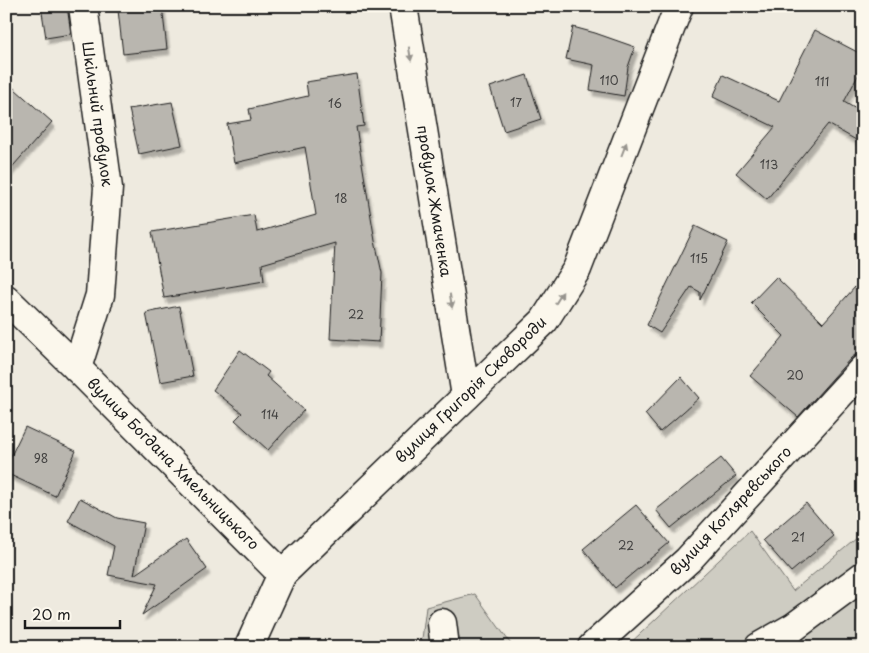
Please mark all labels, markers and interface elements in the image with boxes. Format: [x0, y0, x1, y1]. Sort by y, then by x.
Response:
street label: Шкільний провулок [77, 40, 120, 188]
one-way arrow [407, 47, 415, 63]
house number: 110 [600, 71, 619, 89]
house number: 111 [815, 72, 829, 90]
house number: 17 [510, 93, 522, 111]
house number: 16 [328, 94, 342, 112]
street label: провулок Жмаченка [412, 123, 459, 279]
one-way arrow [620, 141, 628, 156]
house number: 113 [760, 155, 778, 173]
house number: 18 [335, 189, 347, 207]
house number: 115 [690, 249, 708, 267]
one-way arrow [555, 291, 564, 304]
one-way arrow [447, 294, 455, 310]
house number: 22 [348, 305, 364, 323]
street label: вулиця Григорія Сковороди [389, 310, 551, 468]
house number: 20 [786, 366, 804, 384]
street label: вулиця Богдана Хмельницького [83, 371, 266, 554]
house number: 114 [261, 405, 279, 423]
street label: вулиця Котляревського [664, 440, 796, 580]
house number: 98 [34, 449, 48, 467]
house number: 21 [791, 528, 805, 546]
house number: 22 [618, 536, 634, 554]
scale bar [25, 598, 120, 630]
text: 20 m [32, 602, 71, 625]

